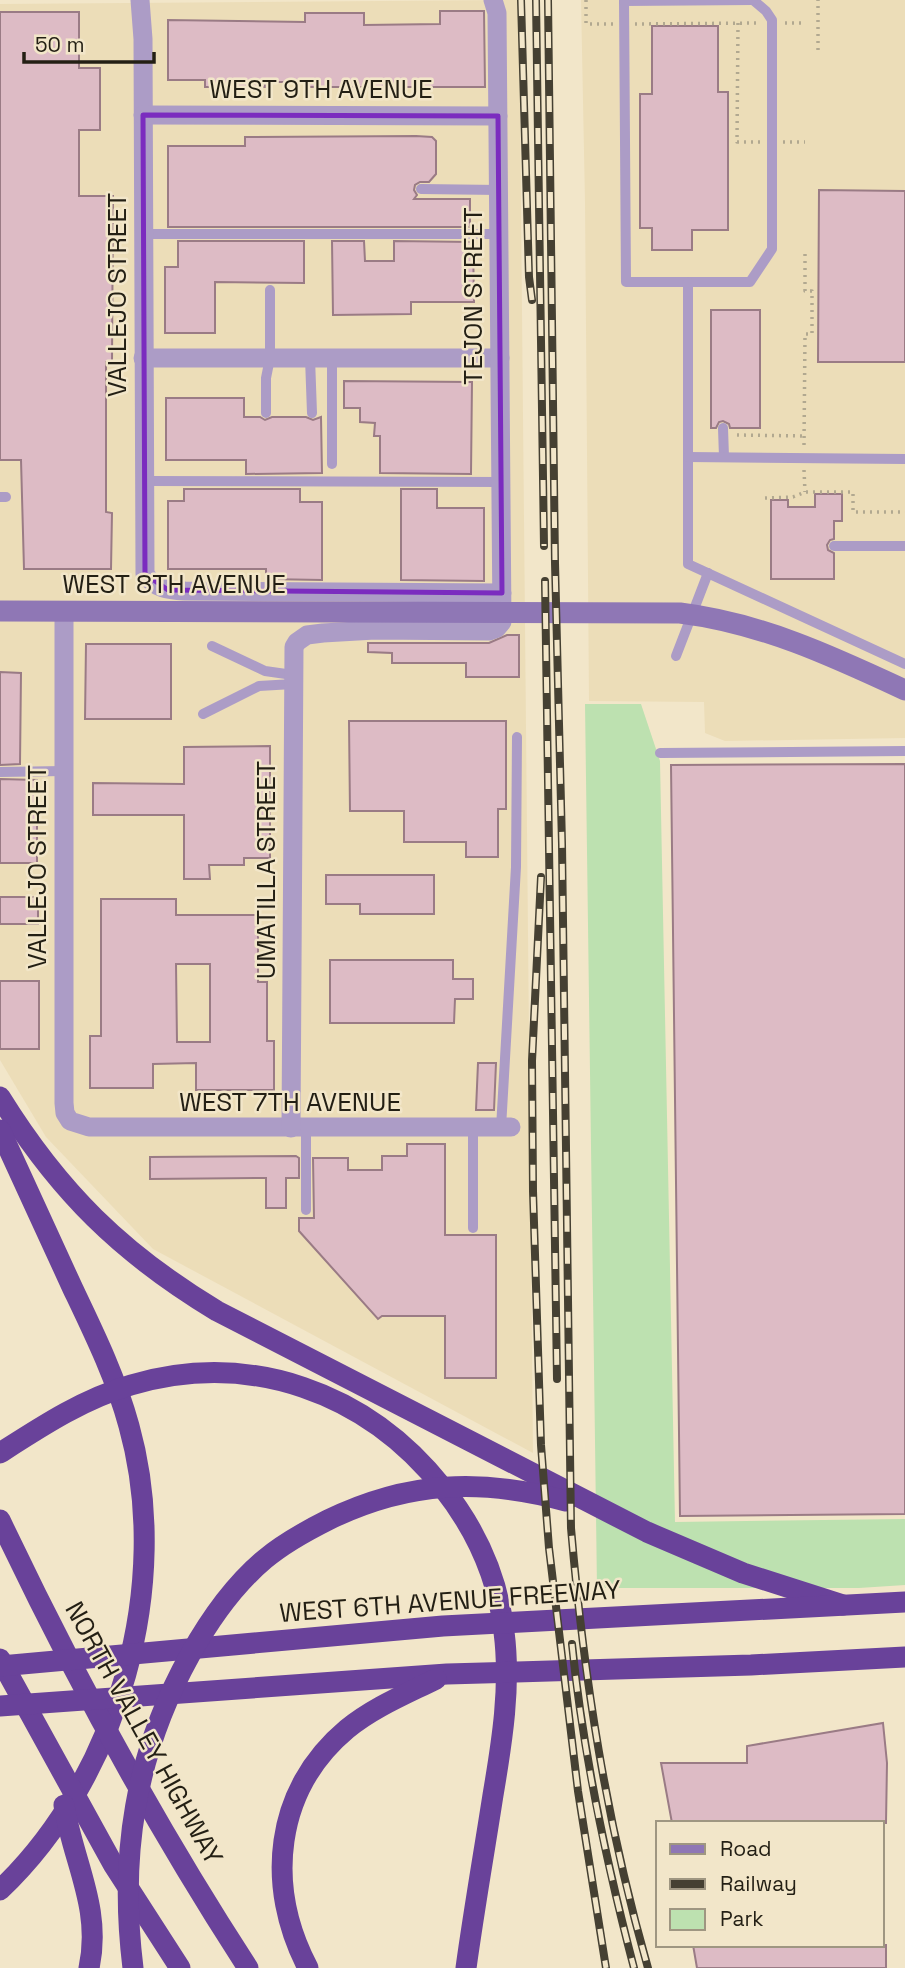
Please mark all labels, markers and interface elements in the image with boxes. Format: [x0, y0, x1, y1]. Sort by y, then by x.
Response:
scale bar [24, 21, 154, 65]
text: 50 m [35, 31, 85, 58]
street label: WEST 9TH AVENUE [209, 72, 433, 106]
street label: VALLEJO STREET [100, 193, 134, 397]
street label: TEJON STREET [456, 207, 490, 385]
street label: WEST 8TH AVENUE [62, 567, 286, 601]
street label: UMATILLA STREET [249, 761, 283, 979]
street label: VALLEJO STREET [20, 765, 54, 969]
street label: WEST 7TH AVENUE [179, 1085, 401, 1119]
street label: WEST 6TH AVENUE FREEWAY [278, 1572, 622, 1630]
street label: NORTH VALLEY HIGHWAY [57, 1595, 231, 1871]
legend [656, 1821, 884, 1947]
text: Road [720, 1835, 772, 1862]
text: Railway [720, 1870, 797, 1897]
text: Park [720, 1905, 764, 1932]

